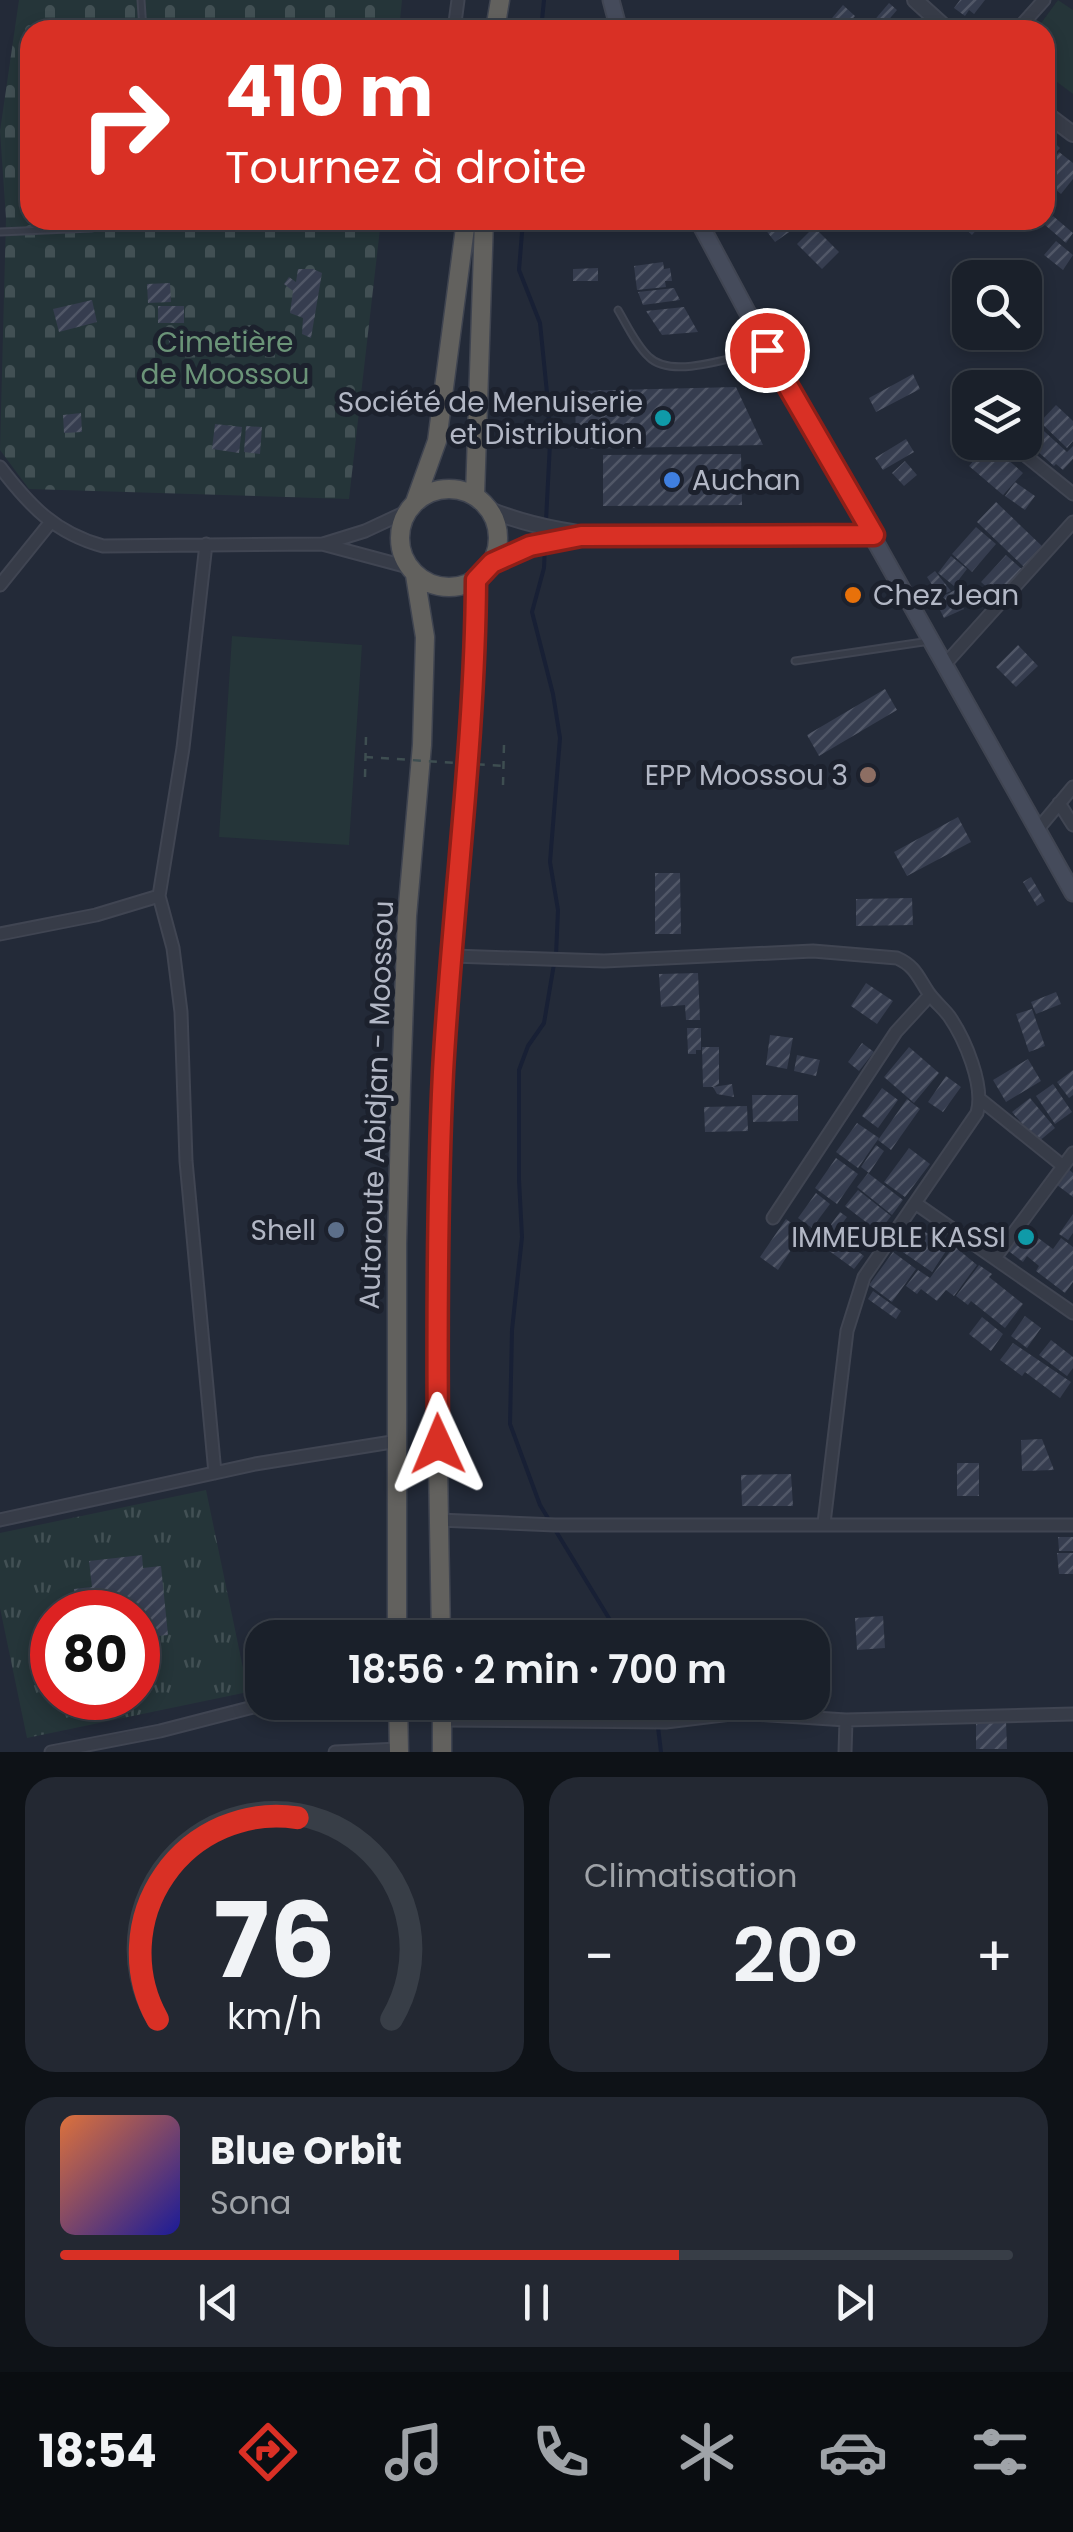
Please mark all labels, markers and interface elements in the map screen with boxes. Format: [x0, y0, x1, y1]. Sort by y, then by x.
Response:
text: 410 m [225, 42, 433, 141]
icon: right [60, 60, 190, 190]
text: Tournez à droite [225, 136, 587, 199]
map controls [952, 260, 1042, 460]
button: search [952, 260, 1042, 350]
pin [725, 308, 810, 393]
park label: Cimetière de Moossou [141, 323, 309, 394]
icon: arrive [740, 323, 795, 378]
button: layers [952, 370, 1042, 460]
place label: Société de Menuiserie et Distribution [338, 383, 643, 454]
marker: Société de Menuiserie et Distribution [652, 407, 674, 429]
place label: Auchan [692, 461, 801, 500]
marker: Auchan [661, 469, 683, 491]
place label: Chez Jean [873, 576, 1019, 615]
marker: Chez Jean [842, 584, 864, 606]
place label: EPP Moossou 3 [645, 756, 848, 795]
marker: EPP Moossou 3 [857, 764, 879, 786]
street label: Autoroute Abidjan - Moossou [350, 900, 403, 1310]
place label: Shell [251, 1211, 316, 1250]
place label: IMMEUBLE KASSI [791, 1218, 1006, 1257]
marker: Shell [325, 1219, 347, 1241]
marker: IMMEUBLE KASSI [1015, 1226, 1037, 1248]
position arrow [386, 1392, 490, 1496]
speed limit sign: 80 [30, 1590, 160, 1720]
text: 18:56 · 2 min · 700 m [348, 1643, 727, 1696]
text: Climatisation [584, 1853, 797, 1898]
text: 76 [214, 1868, 335, 2013]
text: 20° [732, 1903, 857, 2008]
text: − [584, 1918, 614, 1995]
text: + [975, 1918, 1013, 1995]
text: km/h [227, 1991, 322, 2042]
text: Blue Orbit [210, 2124, 402, 2177]
text: Sona [210, 2180, 291, 2225]
icon: previous [191, 2275, 246, 2330]
icon: pause [509, 2275, 564, 2330]
icon: next [827, 2275, 882, 2330]
icon: directions [233, 2417, 303, 2487]
icon: music [379, 2417, 449, 2487]
icon: phone [526, 2417, 596, 2487]
icon: climate [672, 2417, 742, 2487]
icon: car [818, 2417, 888, 2487]
icon: filters [965, 2417, 1035, 2487]
text: 18:54 [38, 2420, 157, 2483]

